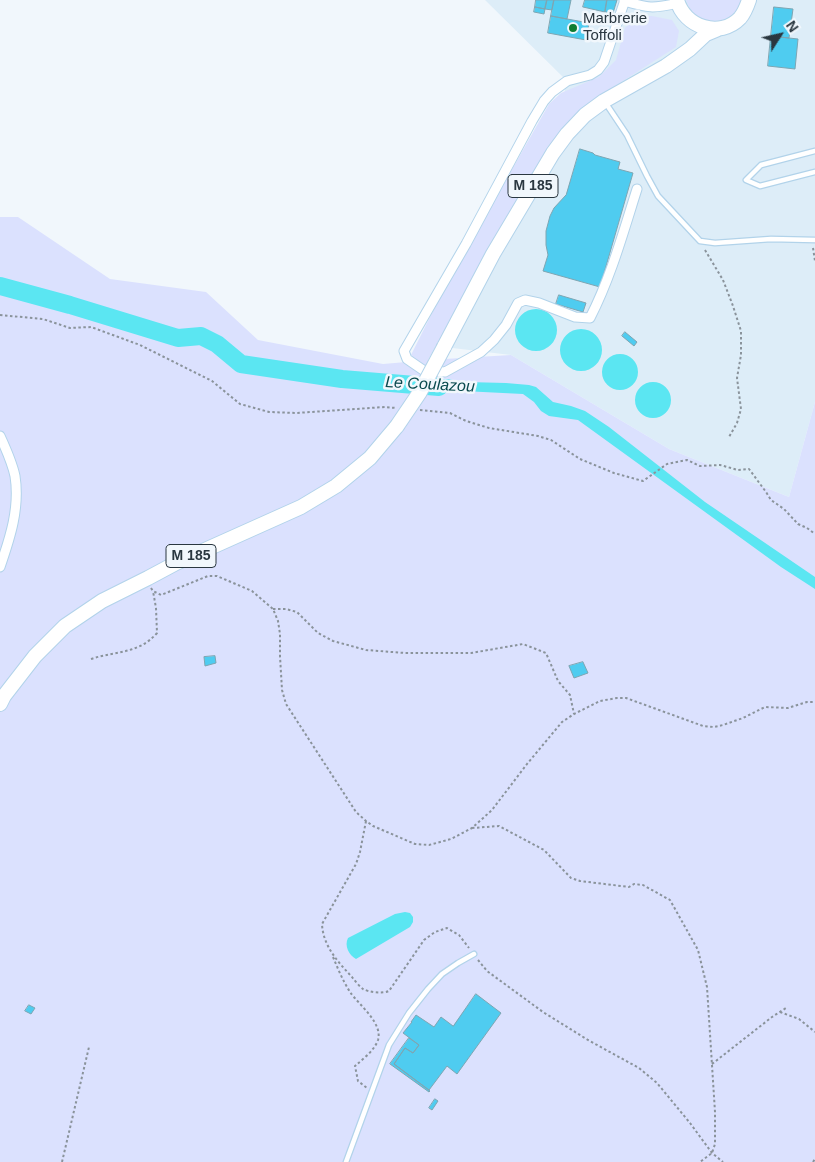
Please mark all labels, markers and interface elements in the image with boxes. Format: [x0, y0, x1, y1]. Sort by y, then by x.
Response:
place label: Marbrerie Toffoli [583, 10, 647, 45]
north arrow [755, 10, 805, 60]
text: N [783, 18, 802, 35]
marker: Marbrerie Toffoli [567, 22, 579, 34]
road number: M 185 [508, 175, 558, 198]
water label: Le Coulazou [385, 373, 475, 397]
road number: M 185 [166, 544, 216, 568]

